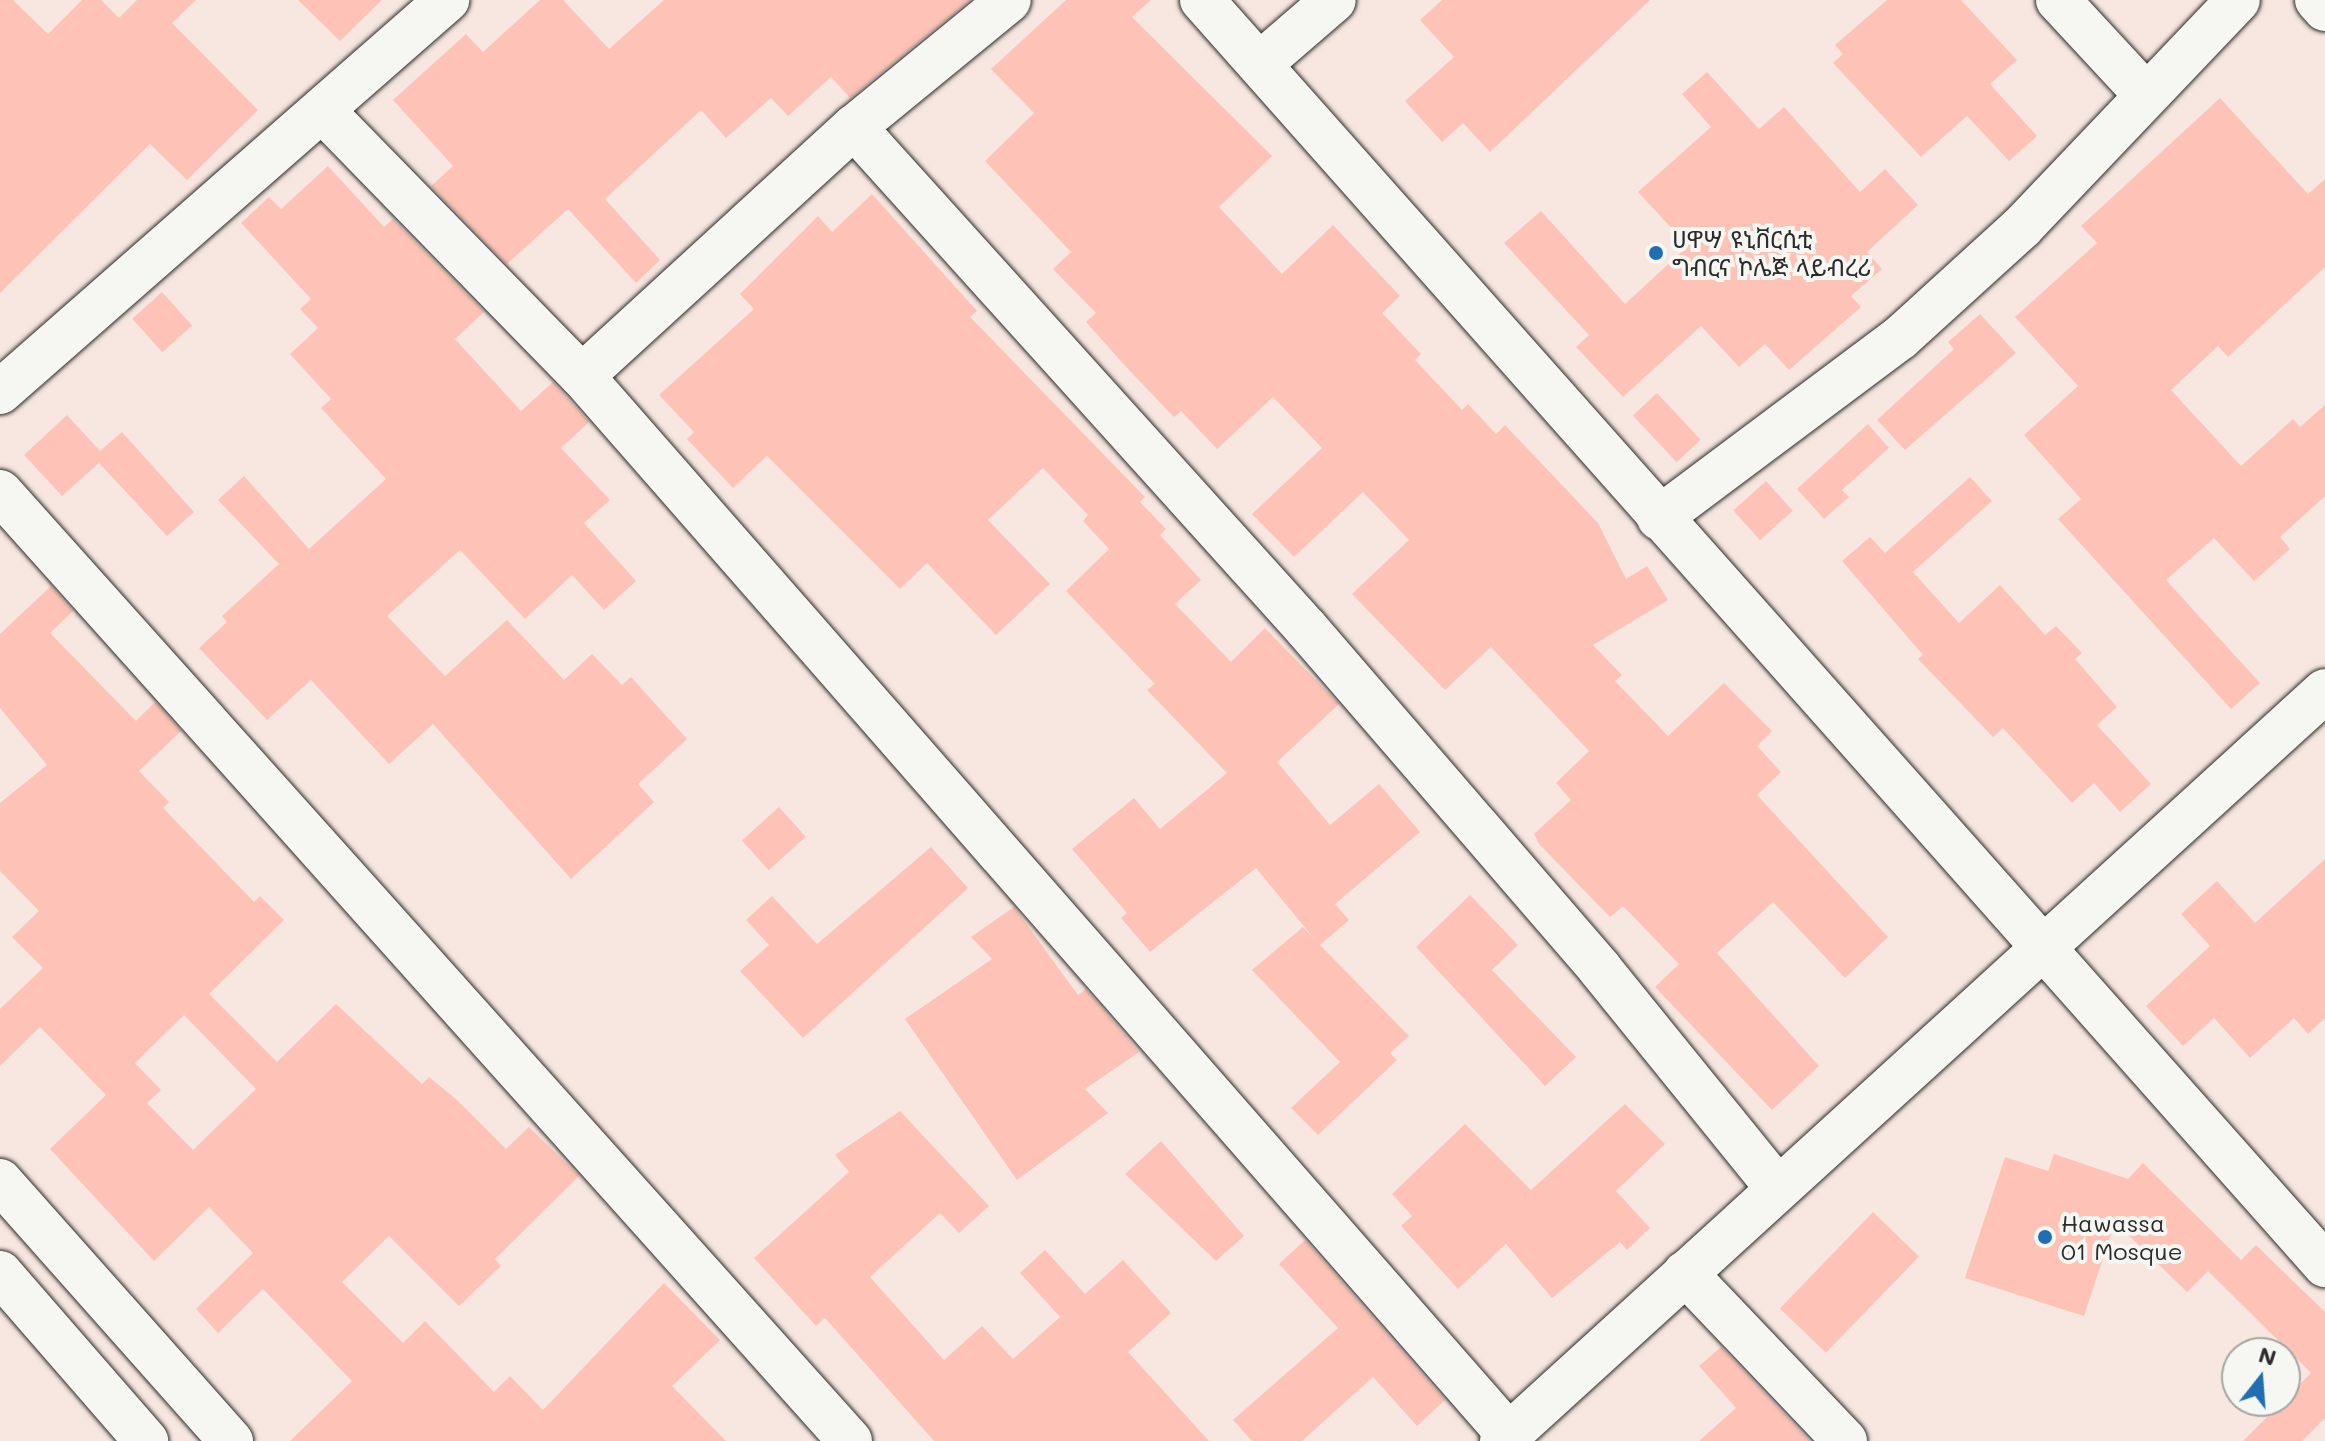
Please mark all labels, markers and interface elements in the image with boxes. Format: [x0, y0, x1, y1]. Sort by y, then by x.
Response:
place label: ሀዋሣ ዩኒቨርሲቲ ግብርና ኮሌጅ ላይብረሪ [1672, 225, 1871, 281]
marker: ሀዋሣ ዩኒቨርሲቲ ግብርና ኮሌጅ ላይብረሪ [1647, 244, 1665, 262]
place label: Hawassa 01 Mosque [2061, 1209, 2183, 1265]
marker: Hawassa 01 Mosque [2036, 1228, 2054, 1246]
north arrow [2221, 1337, 2301, 1417]
text: N [2255, 1339, 2280, 1372]

